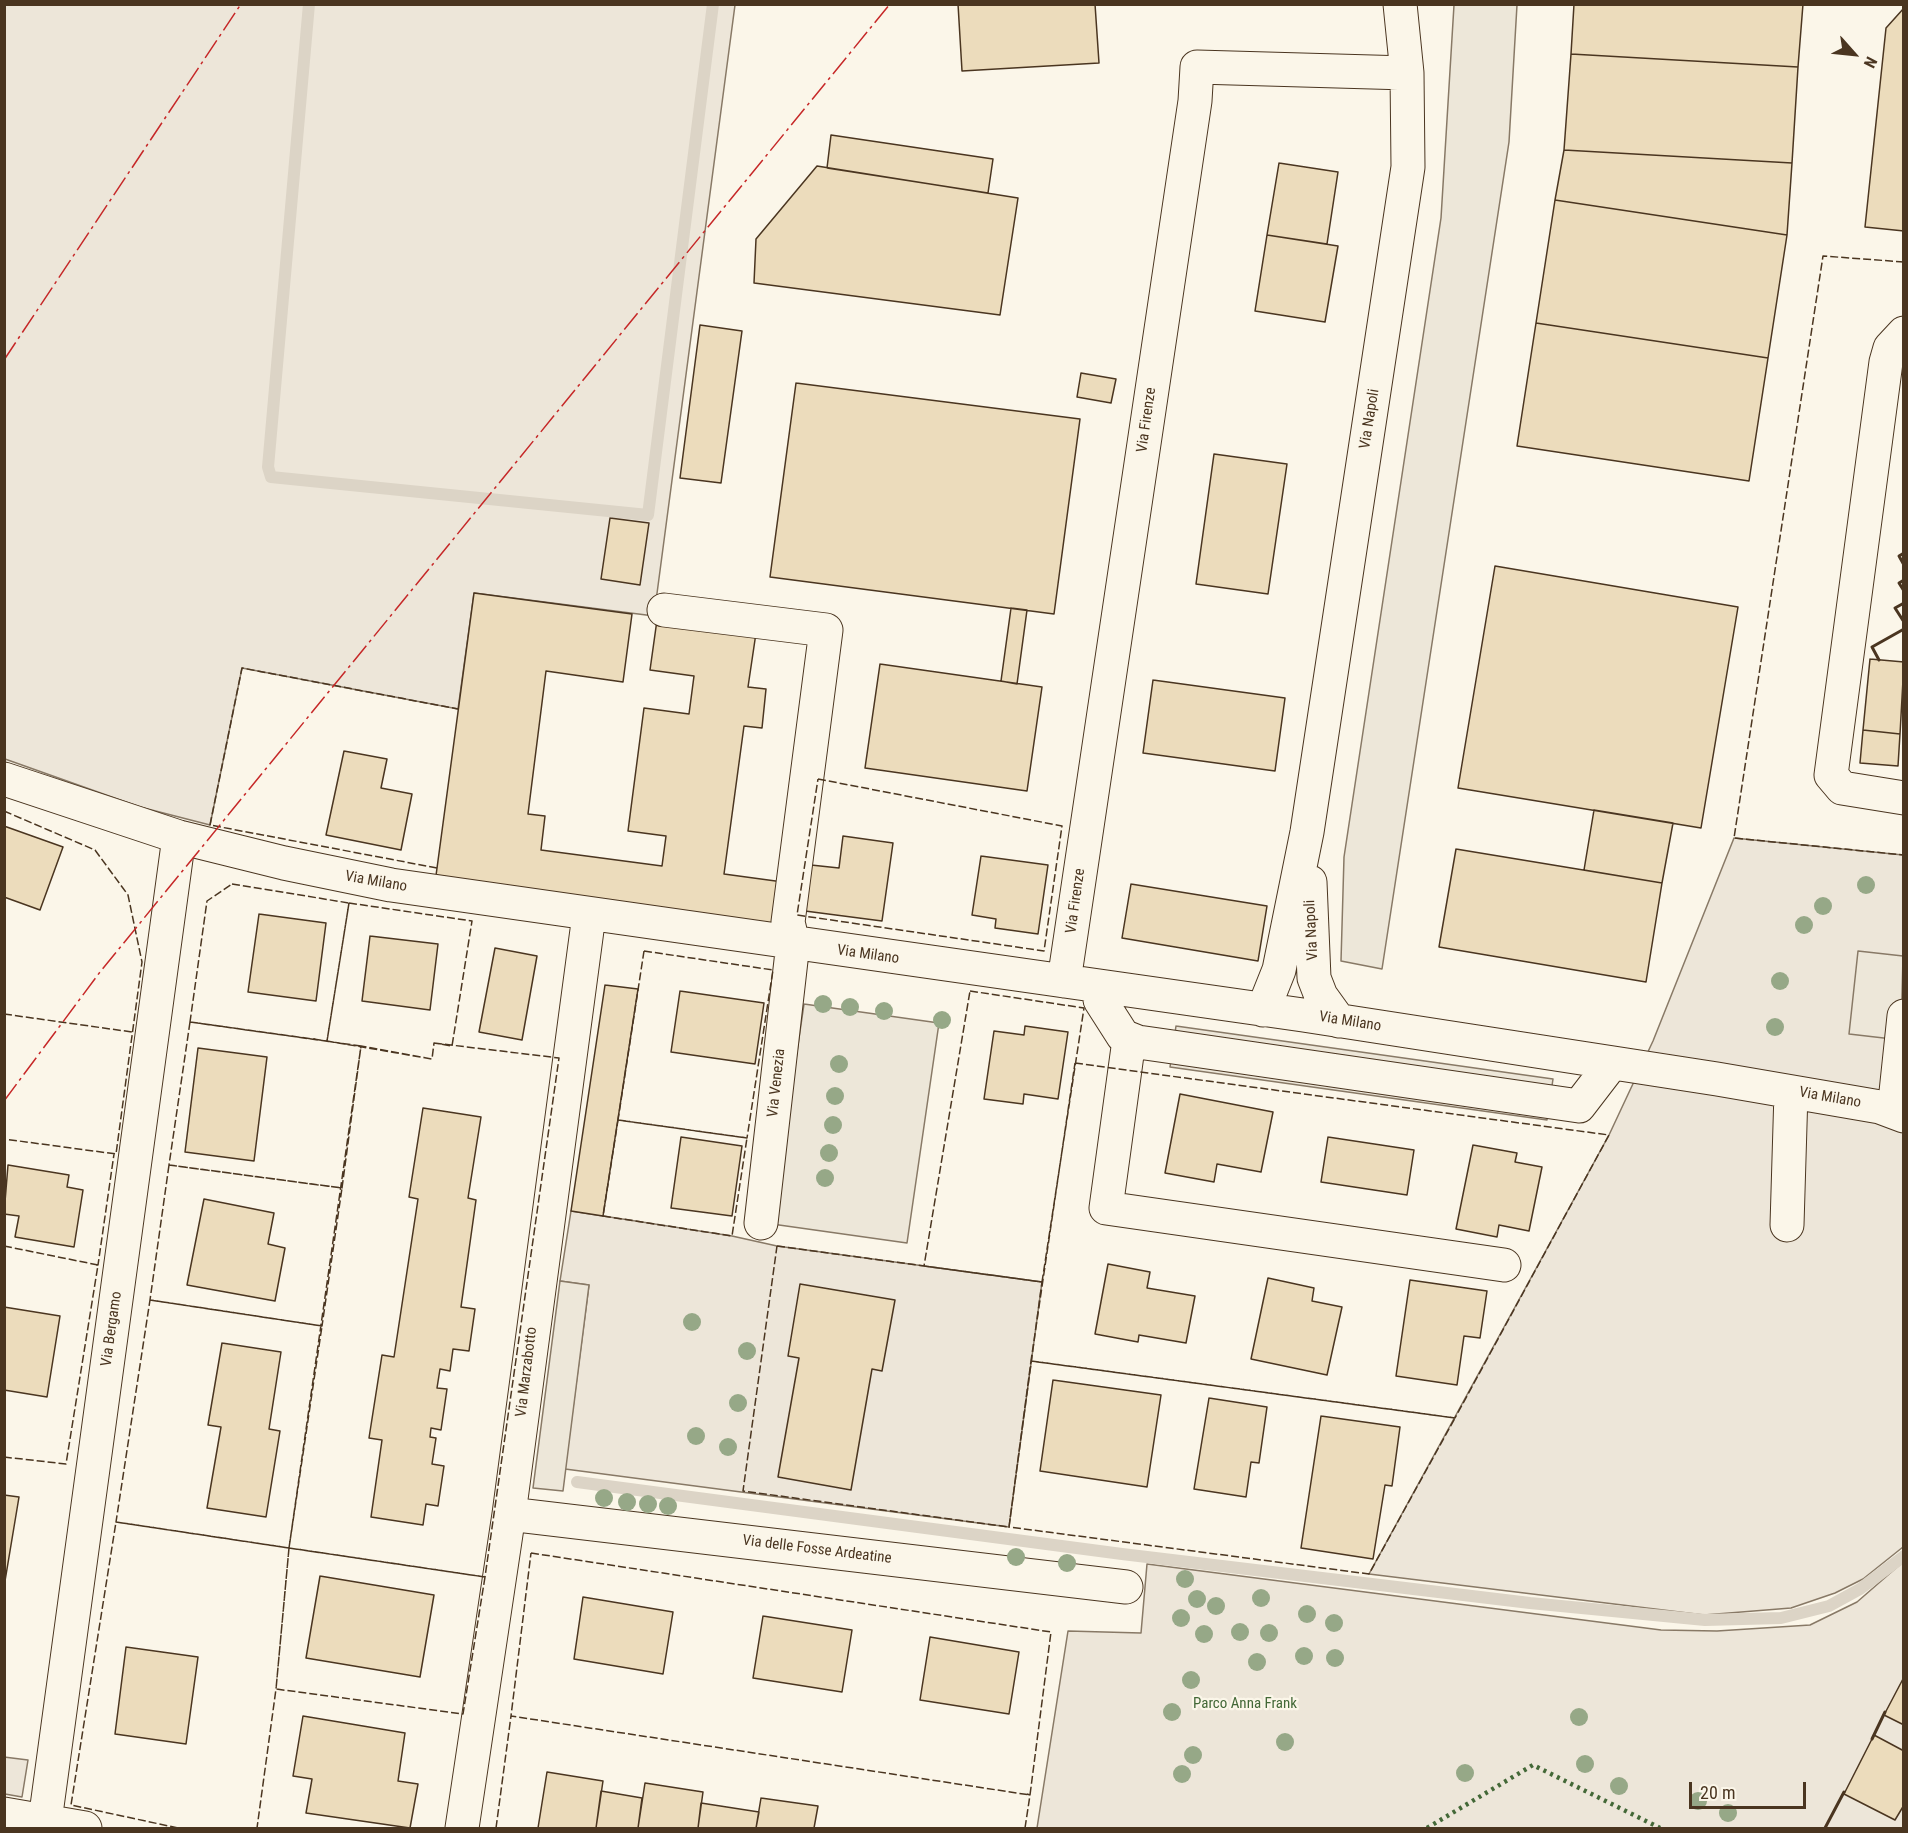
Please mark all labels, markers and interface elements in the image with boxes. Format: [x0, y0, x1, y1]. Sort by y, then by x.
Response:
north arrow [1824, 24, 1884, 84]
text: N [1860, 54, 1881, 71]
street label: Via Firenze [1134, 386, 1160, 454]
street label: Via Napoli [1356, 388, 1384, 450]
street label: Via Firenze [1063, 867, 1089, 935]
street label: Via Milano [344, 868, 408, 896]
street label: Via Napoli [1301, 899, 1323, 961]
street label: Via Milano [836, 942, 900, 968]
street label: Via Milano [1318, 1008, 1382, 1036]
street label: Via Venezia [764, 1048, 790, 1118]
street label: Via Milano [1798, 1084, 1862, 1112]
street label: Via Bergamo [98, 1290, 126, 1368]
street label: Via Marzabotto [513, 1326, 541, 1418]
street label: Via delle Fosse Ardeatine [741, 1532, 893, 1568]
park label: Parco Anna Frank [1193, 1695, 1297, 1713]
scale bar [1692, 1770, 1809, 1808]
text: 20 m [1700, 1782, 1735, 1803]

